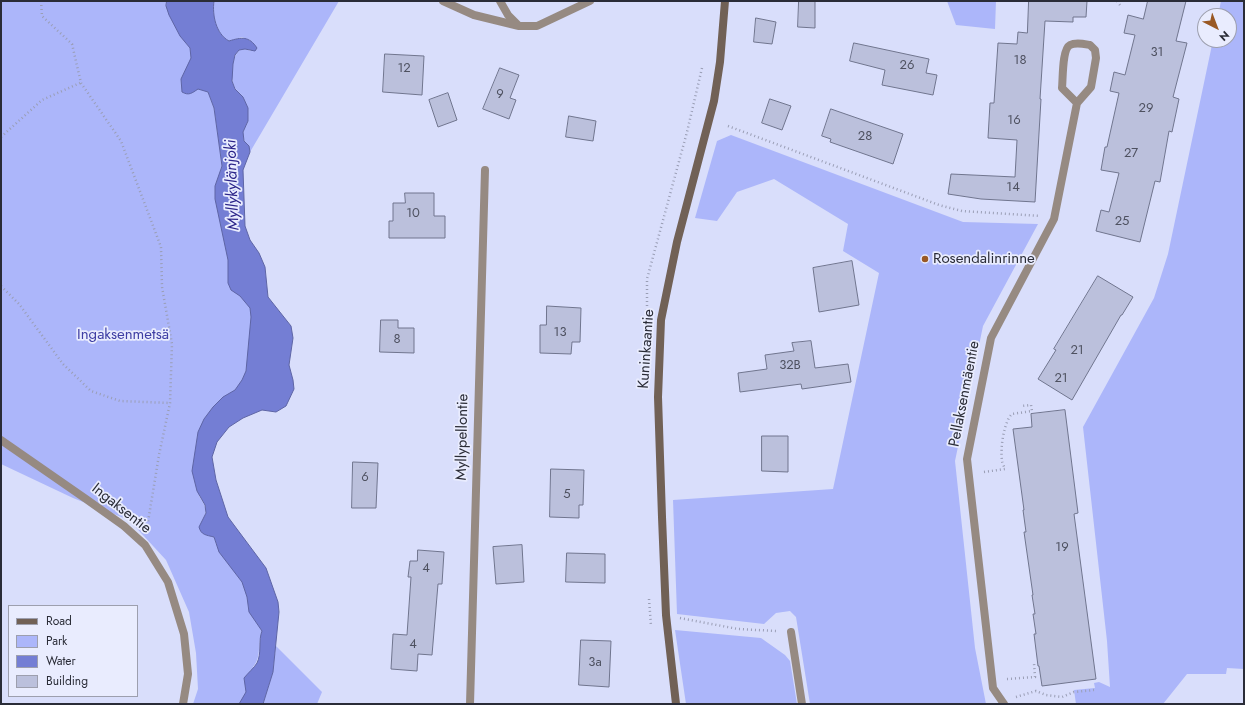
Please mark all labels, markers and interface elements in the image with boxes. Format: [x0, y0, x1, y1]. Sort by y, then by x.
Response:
north arrow [1197, 8, 1237, 48]
text: N [1216, 27, 1233, 45]
house number: 31 [1151, 45, 1163, 61]
house number: 18 [1014, 53, 1026, 69]
house number: 26 [900, 58, 914, 74]
house number: 12 [397, 61, 411, 77]
house number: 9 [496, 87, 504, 103]
house number: 29 [1139, 101, 1153, 117]
house number: 16 [1007, 113, 1021, 129]
house number: 28 [858, 129, 872, 145]
water label: Myllykylänjoki [222, 139, 244, 231]
house number: 27 [1124, 146, 1138, 162]
house number: 14 [1006, 180, 1020, 196]
house number: 10 [406, 206, 420, 222]
house number: 25 [1115, 214, 1129, 230]
place label: Rosendalinrinne [933, 250, 1035, 268]
marker: Rosendalinrinne [920, 254, 930, 264]
street label: Kuninkaantie [635, 309, 659, 389]
house number: 13 [554, 325, 566, 341]
park label: Ingaksenmetsä [77, 326, 169, 344]
house number: 8 [393, 332, 401, 348]
street label: Pellaksenmäentie [946, 339, 984, 449]
house number: 21 [1070, 343, 1084, 359]
house number: 32B [779, 358, 801, 374]
house number: 21 [1054, 371, 1068, 387]
street label: Myllypellontie [453, 393, 473, 481]
house number: 6 [361, 470, 369, 486]
street label: Ingaksentie [88, 480, 154, 538]
house number: 5 [563, 487, 571, 503]
house number: 19 [1055, 540, 1069, 556]
house number: 4 [422, 561, 430, 577]
legend [8, 605, 138, 697]
text: Road [46, 612, 72, 630]
text: Park [46, 632, 67, 650]
house number: 4 [409, 637, 417, 653]
text: Water [46, 652, 76, 670]
house number: 3a [588, 655, 602, 671]
text: Building [46, 672, 88, 690]

